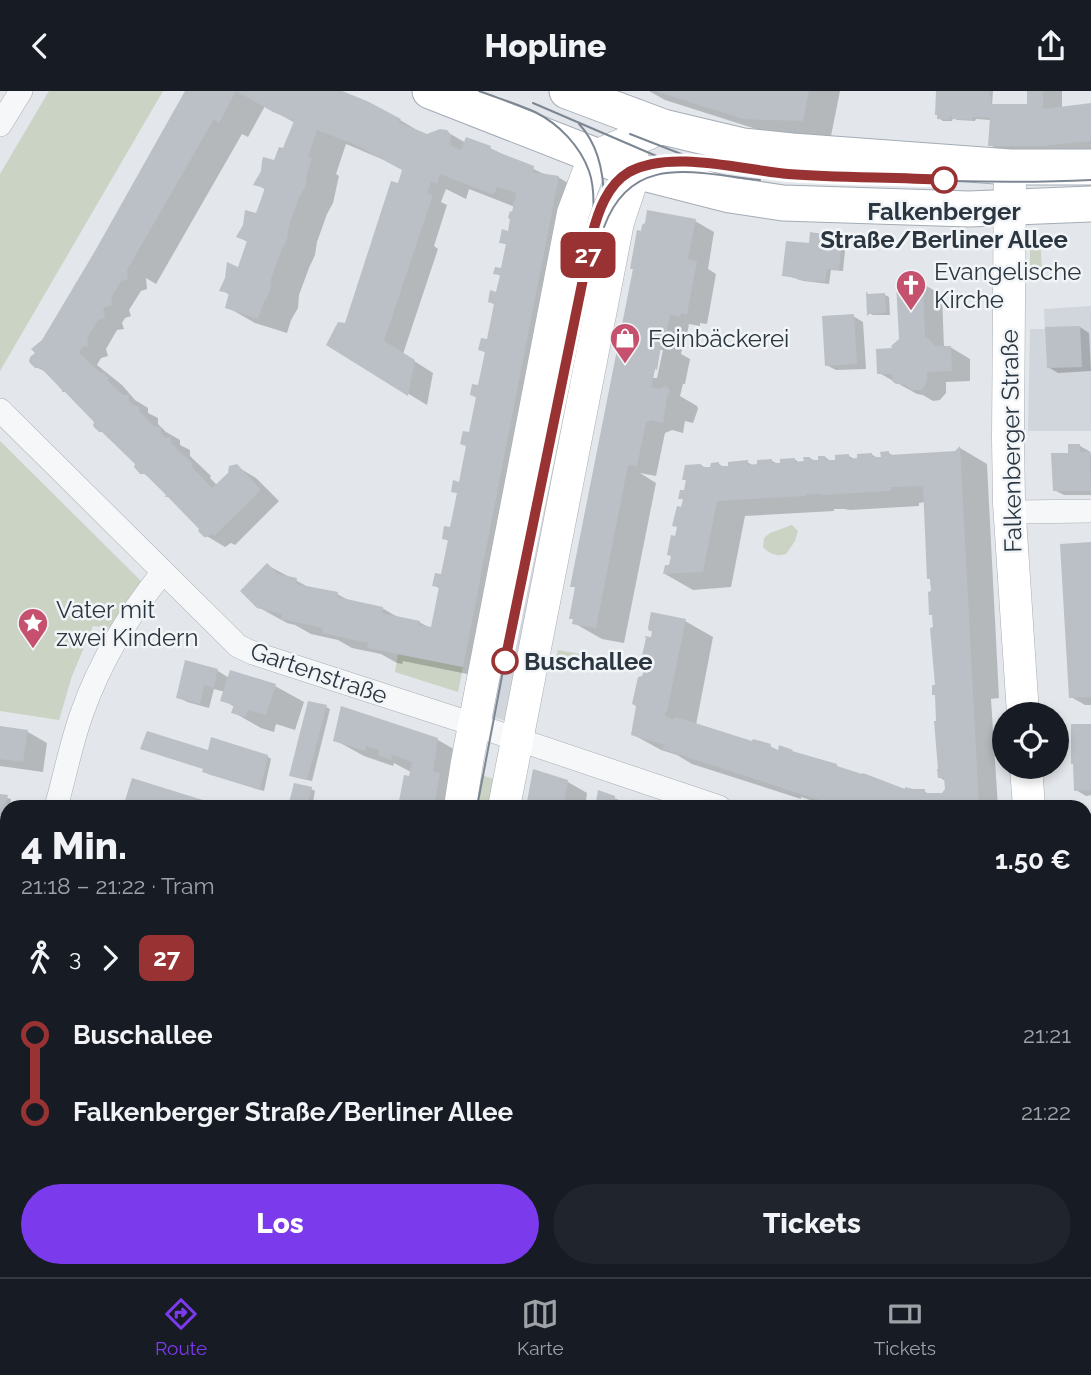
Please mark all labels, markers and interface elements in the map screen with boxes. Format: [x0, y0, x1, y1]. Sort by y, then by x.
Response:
icon: back [21, 27, 59, 65]
text: Hopline [485, 27, 606, 64]
icon: share [1032, 27, 1070, 65]
marker: Falkenberger Straße/Berliner Allee [931, 167, 957, 193]
place label: Falkenberger Straße/Berliner Allee [820, 197, 1068, 254]
line badge: 27 [556, 232, 620, 278]
text: 27 [575, 240, 602, 269]
place label: Evangelische Kirche [934, 257, 1081, 314]
church icon: Evangelische Kirche [894, 268, 928, 312]
shop icon: Feinbäckerei [608, 321, 642, 365]
place label: Feinbäckerei [648, 324, 789, 353]
street label: Falkenberger Straße [995, 329, 1027, 553]
place label: Vater mit zwei Kindern [56, 595, 198, 652]
place icon: Vater mit zwei Kindern [16, 606, 50, 650]
street label: Gartenstraße [247, 636, 391, 710]
place label: Buschallee [524, 647, 653, 676]
marker: Buschallee [492, 648, 518, 674]
map controls [992, 702, 1069, 779]
button: locate [992, 702, 1069, 779]
text: 4 Min. [21, 823, 127, 868]
text: 1.50 € [995, 845, 1071, 875]
text: 21:18 – 21:22 · Tram [21, 872, 215, 899]
icon: walk [21, 939, 59, 977]
icon: forward [91, 939, 129, 977]
text: 27 [153, 943, 180, 972]
text: 3 [69, 944, 81, 971]
text: Buschallee [73, 1020, 212, 1050]
text: 21:21 [1023, 1021, 1071, 1048]
text: Falkenberger Straße/Berliner Allee [73, 1097, 513, 1127]
text: 21:22 [1021, 1098, 1071, 1125]
button: Los [21, 1184, 539, 1264]
button: Tickets [553, 1184, 1071, 1264]
tab: Route [155, 1295, 207, 1359]
tab: Karte [517, 1295, 564, 1359]
tab: Tickets [874, 1295, 936, 1359]

